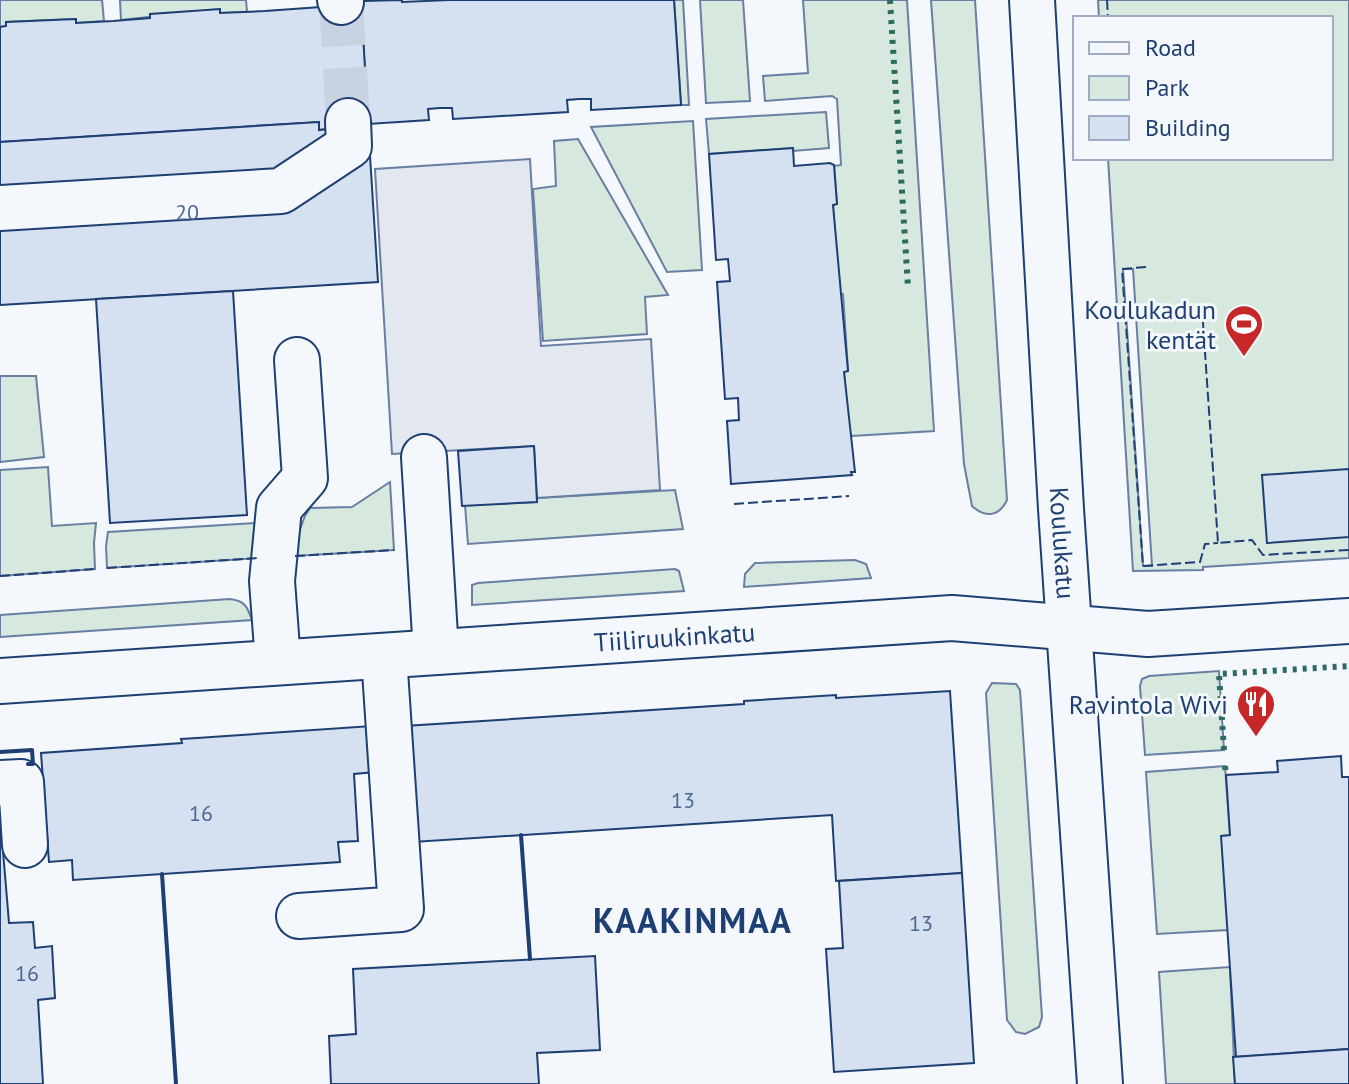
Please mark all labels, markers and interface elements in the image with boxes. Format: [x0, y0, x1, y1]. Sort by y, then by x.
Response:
legend [1073, 16, 1333, 160]
text: Road [1145, 32, 1196, 63]
text: Park [1145, 72, 1190, 103]
text: Building [1145, 112, 1231, 143]
house number: 20 [175, 198, 199, 226]
place label: Koulukadun kentät [1084, 293, 1216, 356]
sports icon: Koulukadun kentät [1223, 303, 1265, 358]
street label: Koulukatu [1043, 486, 1084, 600]
street label: Tiiliruukinkatu [593, 615, 756, 658]
restaurant icon: Ravintola Wivi [1235, 683, 1277, 738]
place label: Ravintola Wivi [1069, 688, 1228, 721]
house number: 13 [671, 786, 695, 814]
house number: 16 [189, 799, 213, 827]
district label: KAAKINMAA [593, 898, 793, 942]
house number: 13 [909, 909, 933, 937]
house number: 16 [15, 959, 39, 987]

